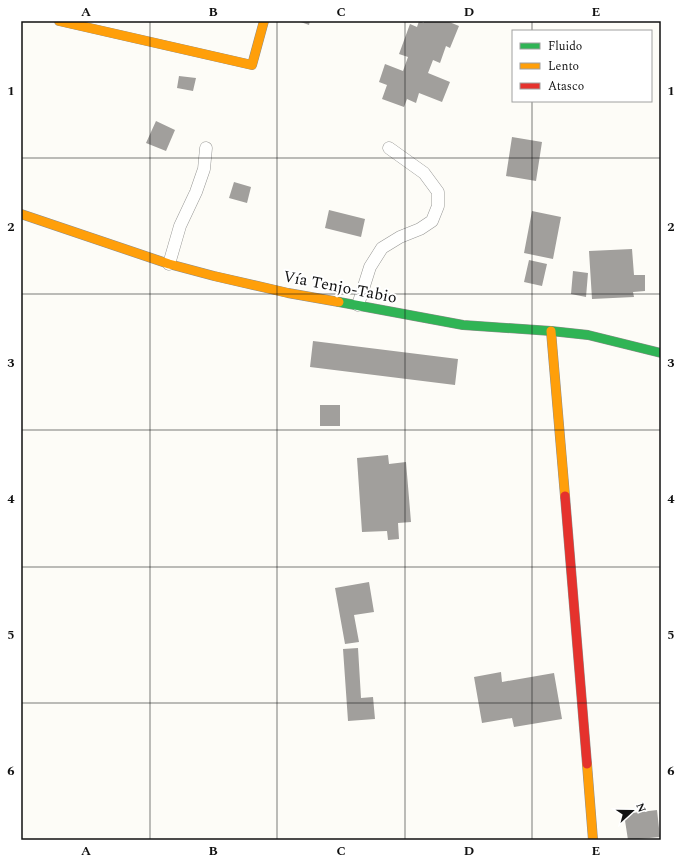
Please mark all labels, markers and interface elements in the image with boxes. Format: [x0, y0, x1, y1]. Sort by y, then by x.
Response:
text: A [81, 2, 91, 22]
text: B [208, 2, 218, 22]
text: C [336, 2, 346, 22]
text: D [464, 2, 474, 22]
text: E [592, 2, 601, 22]
legend [512, 30, 652, 102]
text: Fluido [548, 37, 582, 56]
text: Lento [548, 57, 579, 76]
text: Atasco [548, 77, 584, 96]
text: 1 [7, 81, 15, 101]
text: 1 [667, 81, 675, 101]
text: 2 [7, 217, 15, 237]
text: 2 [667, 217, 675, 237]
street label: Vía Tenjo-Tabio [281, 264, 399, 310]
text: 3 [7, 353, 15, 373]
text: 3 [667, 353, 675, 373]
text: 4 [7, 489, 15, 509]
text: 4 [667, 489, 675, 509]
text: 5 [7, 625, 15, 645]
text: 5 [667, 625, 675, 645]
text: 6 [7, 761, 15, 781]
text: 6 [667, 761, 675, 781]
north arrow [612, 791, 652, 831]
text: N [631, 800, 650, 815]
text: A [81, 841, 91, 861]
text: B [208, 841, 218, 861]
text: C [336, 841, 346, 861]
text: D [464, 841, 474, 861]
text: E [592, 841, 601, 861]

